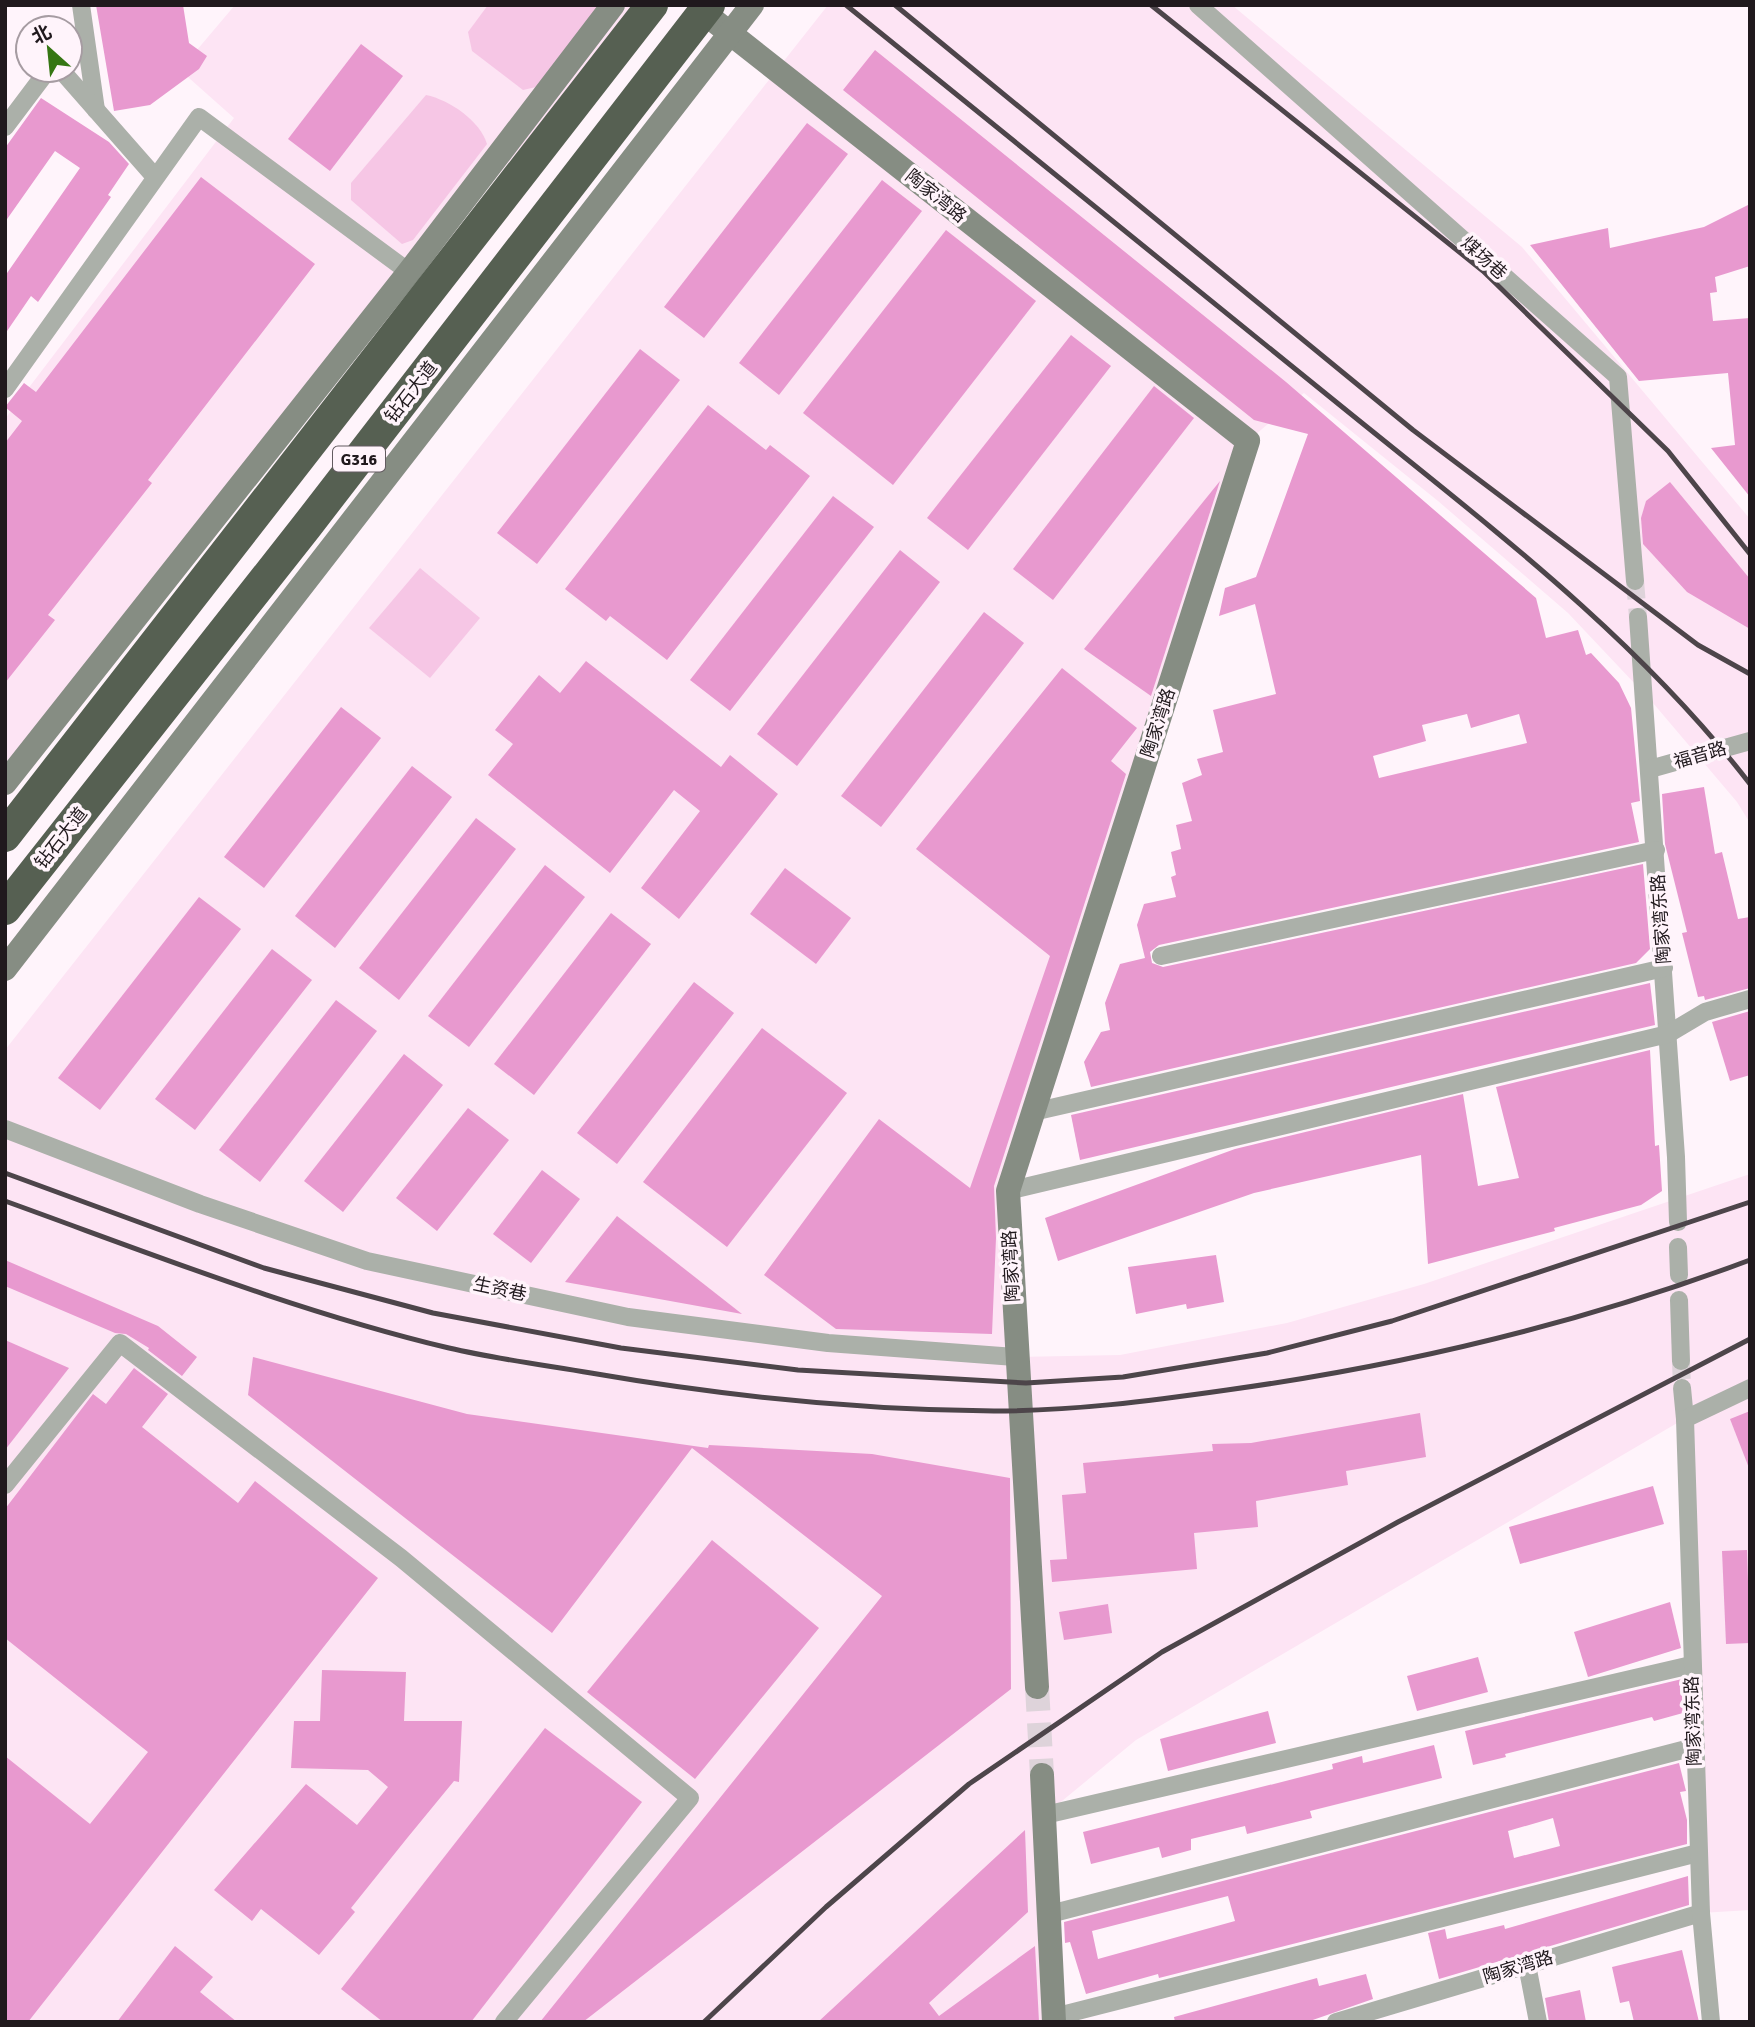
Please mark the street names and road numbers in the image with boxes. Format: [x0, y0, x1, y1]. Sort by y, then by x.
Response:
street label: 陶家湾路 [901, 165, 971, 227]
street label: 煤场巷 [1457, 232, 1511, 284]
street label: 钻石大道 [380, 357, 442, 427]
road number: G316 [333, 446, 385, 472]
street label: 陶家湾路 [1136, 685, 1180, 761]
street label: 福音路 [1671, 737, 1729, 773]
street label: 钻石大道 [30, 803, 92, 873]
street label: 陶家湾东路 [1647, 873, 1675, 965]
street label: 陶家湾路 [998, 1229, 1024, 1303]
street label: 生资巷 [471, 1273, 529, 1305]
street label: 陶家湾东路 [1680, 1676, 1706, 1766]
street label: 陶家湾路 [1480, 1946, 1556, 1988]

